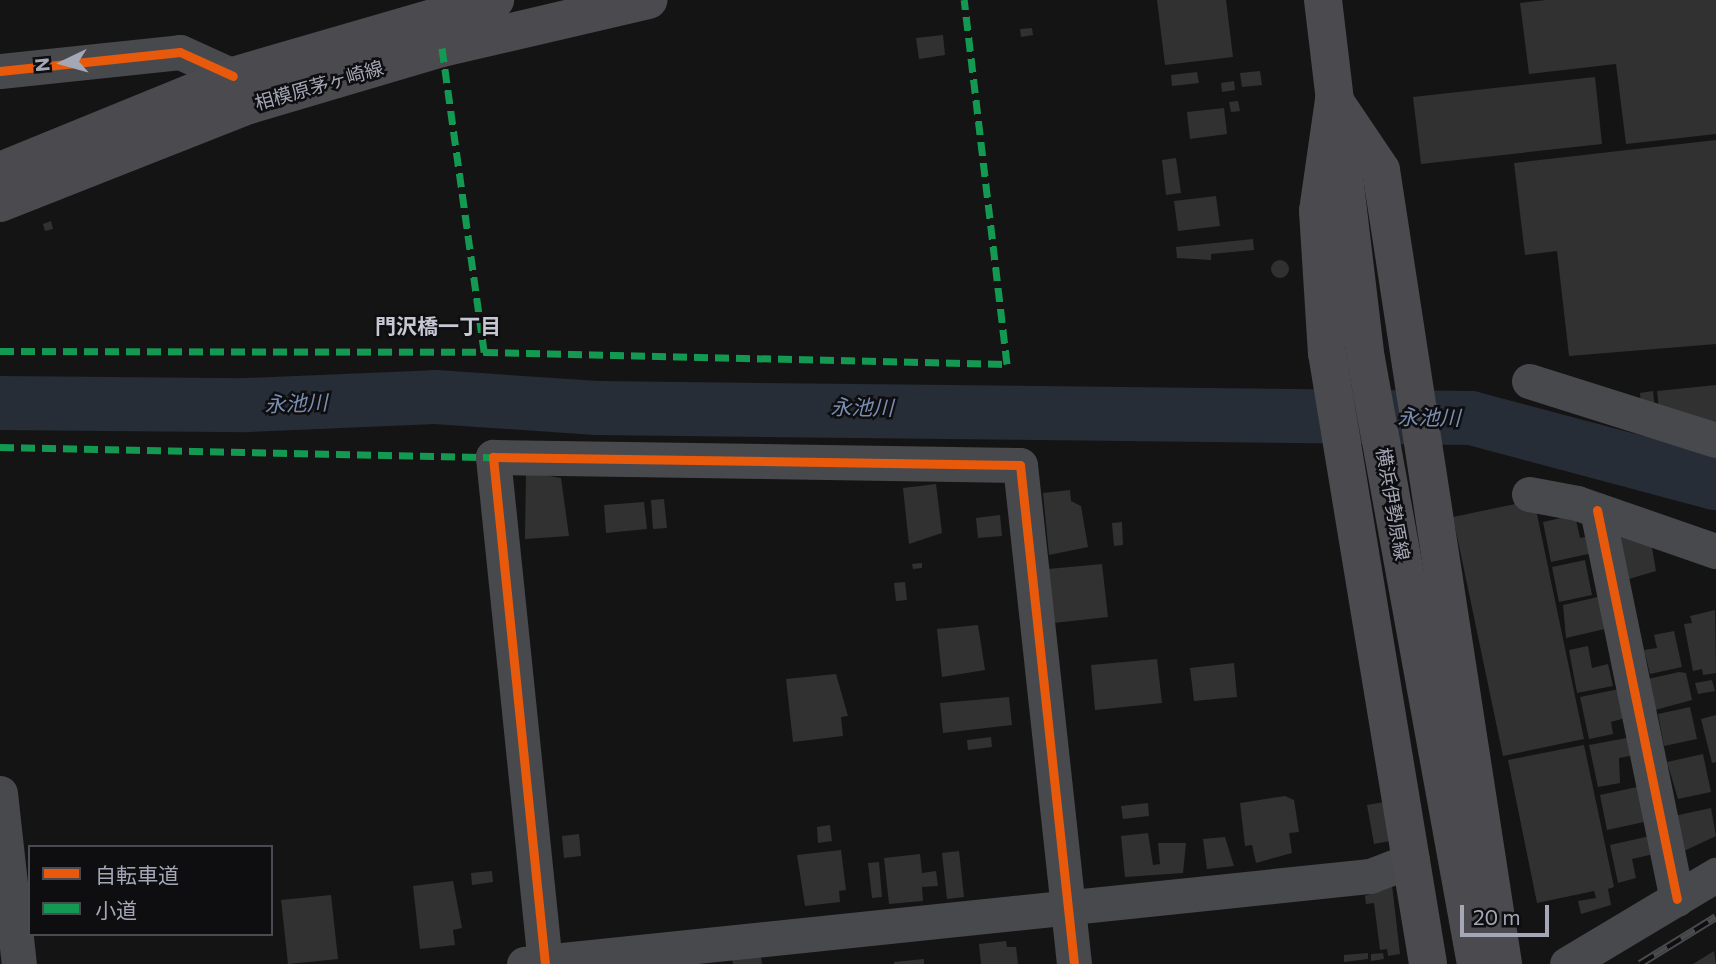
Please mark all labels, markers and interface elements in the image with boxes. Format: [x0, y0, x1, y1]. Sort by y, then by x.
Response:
north arrow [28, 28, 98, 98]
street label: 相模原茅ヶ崎線 [252, 56, 386, 114]
text: N [30, 57, 54, 73]
district label: 門沢橋一丁目 [375, 313, 501, 339]
water label: 永池川 [264, 389, 328, 417]
water label: 永池川 [830, 394, 894, 420]
water label: 永池川 [1397, 404, 1461, 430]
street label: 横浜伊勢原線 [1372, 446, 1414, 562]
legend [28, 845, 273, 936]
text: 自転車道 [95, 862, 179, 887]
scale bar [1464, 890, 1553, 934]
text: 小道 [95, 897, 137, 922]
text: 20 m [1473, 904, 1521, 929]

